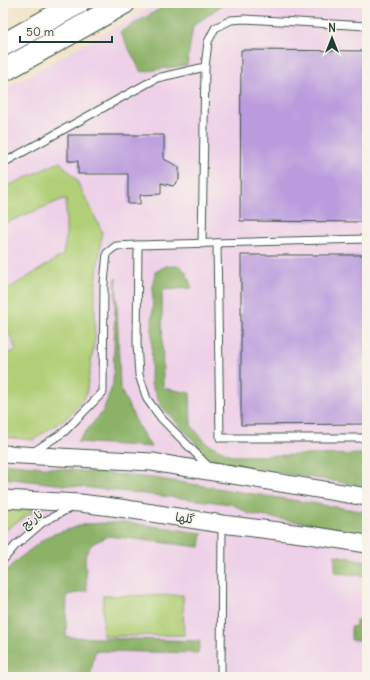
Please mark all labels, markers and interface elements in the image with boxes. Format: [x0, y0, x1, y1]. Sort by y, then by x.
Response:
scale bar [20, 18, 112, 44]
north arrow [312, 18, 352, 58]
text: N [328, 21, 336, 35]
text: 50 m [26, 24, 55, 39]
street label: نارنج [18, 506, 47, 534]
street label: گلها [174, 509, 196, 527]

